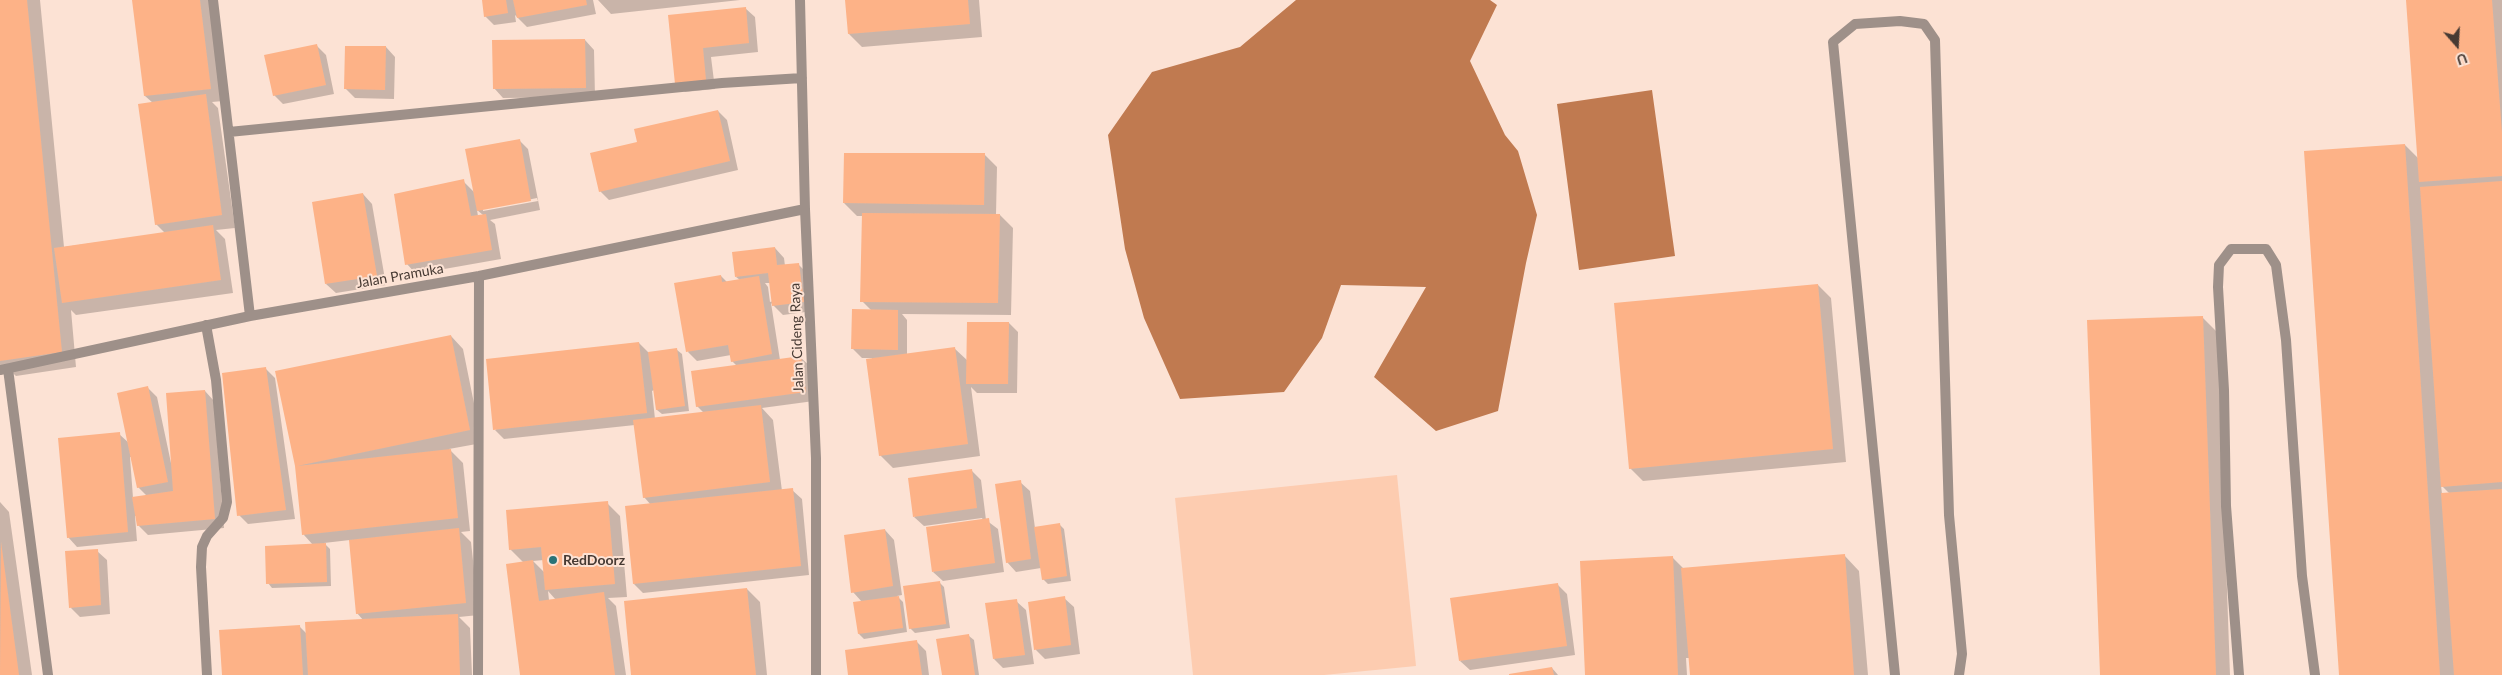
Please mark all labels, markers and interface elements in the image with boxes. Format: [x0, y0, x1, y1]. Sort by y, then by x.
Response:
north arrow [2432, 20, 2482, 70]
text: U [2454, 50, 2470, 69]
street label: Jalan Pramuka [355, 260, 445, 292]
street label: Jalan Cideng Raya [787, 283, 807, 393]
place label: RedDoorz [563, 552, 625, 568]
marker: RedDoorz [547, 554, 559, 566]

